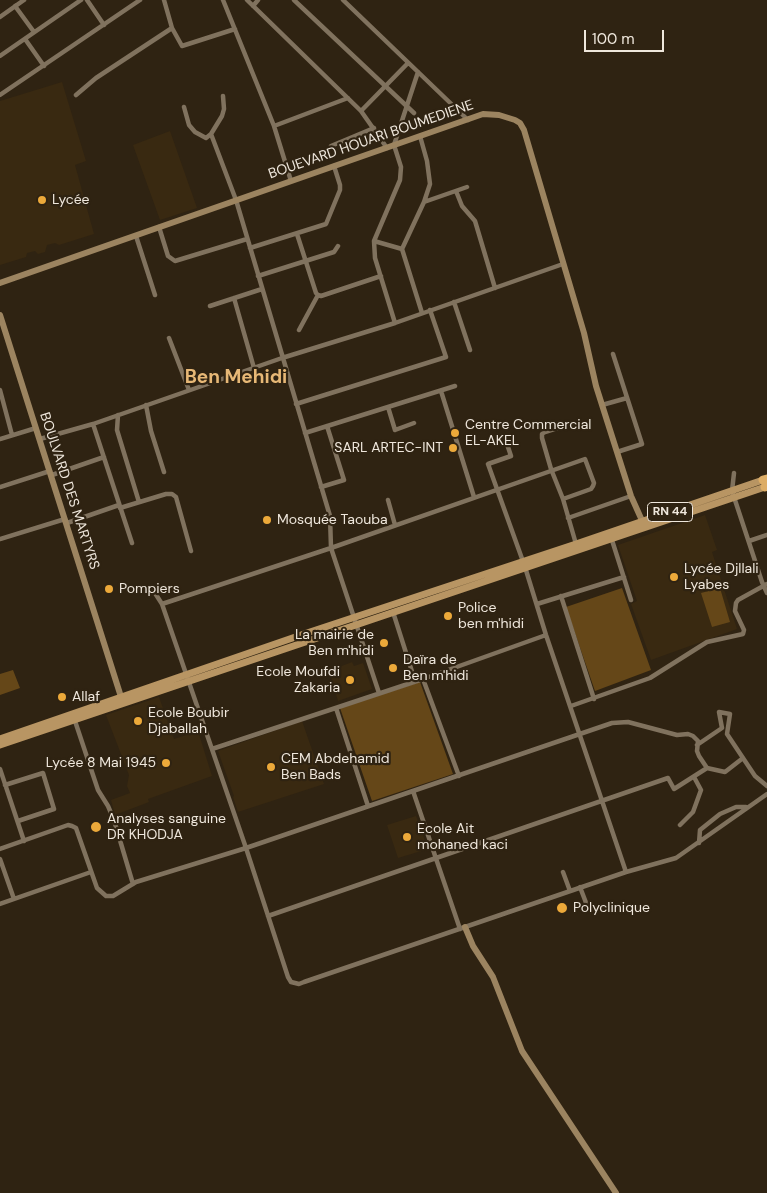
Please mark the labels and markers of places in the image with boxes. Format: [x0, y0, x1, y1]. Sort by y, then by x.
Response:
place label: Lycée [52, 192, 90, 208]
marker: Lycée [36, 194, 48, 206]
place label: Centre Commercial EL-AKEL [465, 417, 591, 450]
marker: Centre Commercial EL-AKEL [449, 427, 461, 439]
place label: SARL ARTEC-INT [334, 440, 443, 456]
marker: SARL ARTEC-INT [447, 442, 459, 454]
place label: Mosquée Taouba [277, 512, 388, 528]
marker: Mosquée Taouba [261, 514, 273, 526]
place label: Lycée Djllali Lyabes [684, 561, 759, 594]
marker: Lycée Djllali Lyabes [668, 571, 680, 583]
place label: Pompiers [119, 581, 180, 597]
marker: Pompiers [103, 583, 115, 595]
place label: Police ben m'hidi [458, 600, 524, 632]
marker: Police ben m'hidi [442, 610, 454, 622]
place label: La mairie de Ben m'hidi [295, 627, 374, 660]
marker: La mairie de Ben m'hidi [378, 637, 390, 649]
place label: Daïra de Ben m'hidi [403, 652, 469, 684]
marker: Daïra de Ben m'hidi [387, 662, 399, 674]
place label: Ecole Moufdi Zakaria [256, 664, 340, 696]
marker: Ecole Moufdi Zakaria [344, 674, 356, 686]
place label: Allaf [72, 689, 100, 705]
marker: Allaf [56, 691, 68, 703]
place label: Ecole Boubir Djaballah [148, 705, 229, 738]
marker: Ecole Boubir Djaballah [132, 715, 144, 727]
place label: CEM Abdehamid Ben Bads [281, 751, 390, 784]
place label: Lycée 8 Mai 1945 [46, 755, 156, 771]
marker: Lycée 8 Mai 1945 [160, 757, 172, 769]
marker: CEM Abdehamid Ben Bads [265, 761, 277, 773]
place label: Analyses sanguine DR KHODJA [107, 811, 226, 844]
marker: Analyses sanguine DR KHODJA [89, 820, 103, 834]
place label: Ecole Ait mohaned kaci [417, 821, 508, 854]
marker: Ecole Ait mohaned kaci [401, 831, 413, 843]
place label: Polyclinique [573, 900, 650, 916]
marker: Polyclinique [555, 901, 569, 915]

